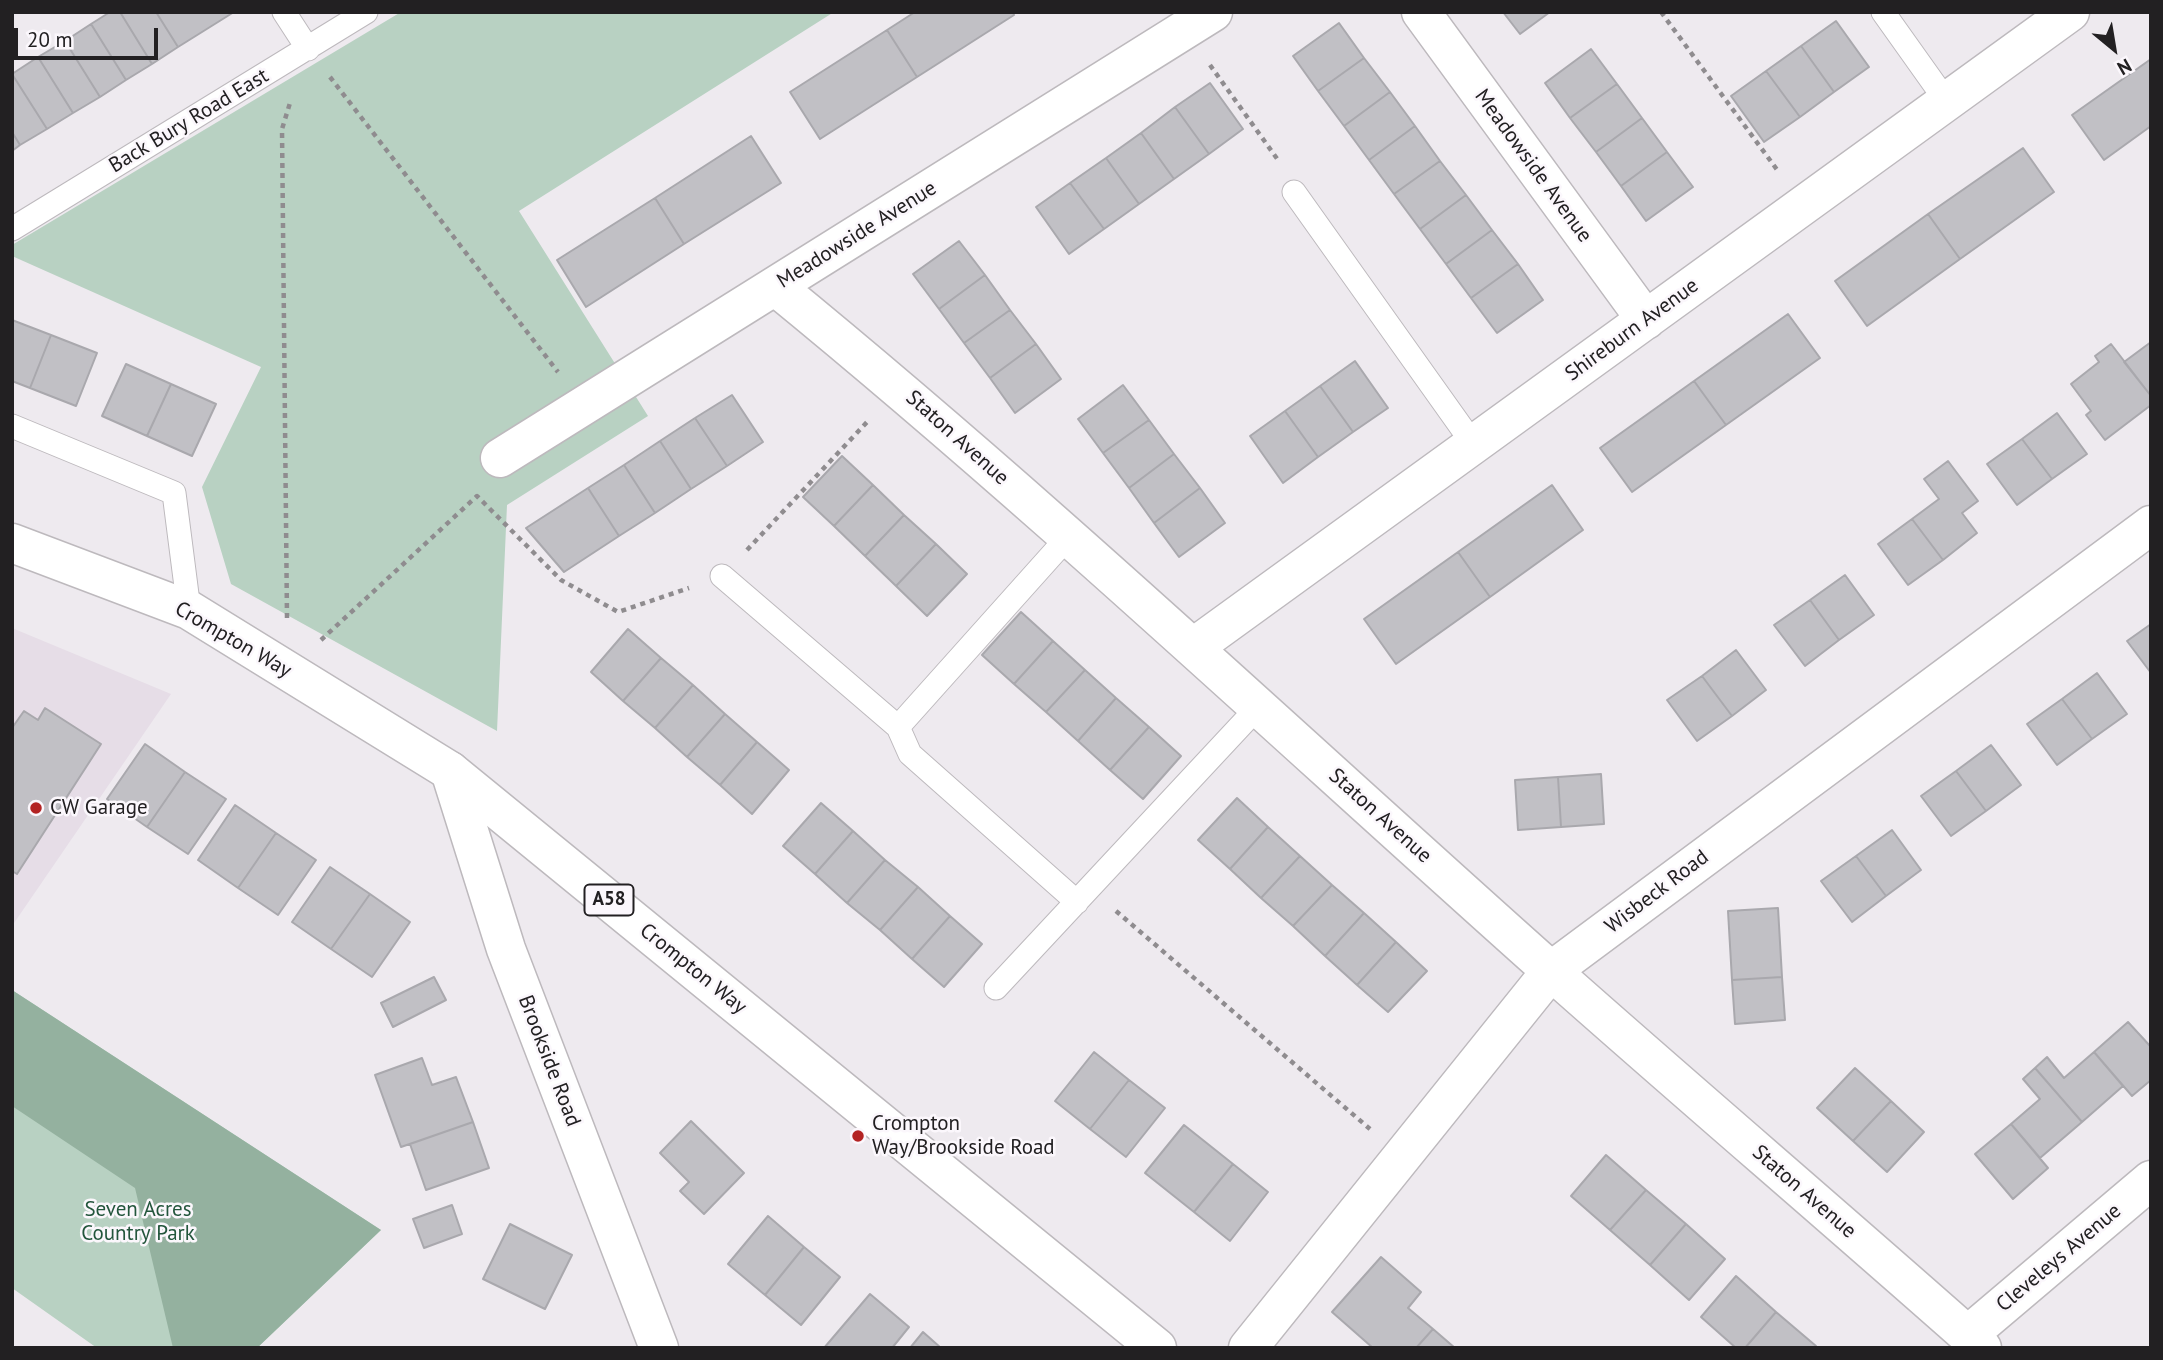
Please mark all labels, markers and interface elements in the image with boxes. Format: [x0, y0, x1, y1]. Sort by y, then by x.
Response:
scale bar [18, 14, 161, 58]
north arrow [2079, 14, 2149, 84]
text: 20 m [27, 26, 73, 53]
text: N [2113, 54, 2136, 81]
street label: Back Bury Road East [105, 63, 273, 179]
street label: Meadowside Avenue [1469, 85, 1597, 247]
street label: Meadowside Avenue [773, 176, 941, 294]
street label: Shireburn Avenue [1560, 273, 1704, 387]
street label: Staton Avenue [900, 385, 1014, 491]
street label: Crompton Way [170, 596, 296, 684]
street label: Staton Avenue [1323, 763, 1437, 869]
place label: CW Garage [50, 795, 148, 821]
marker: CW Garage [28, 800, 44, 816]
street label: Wisbeck Road [1600, 845, 1714, 939]
road number: A58 [584, 885, 634, 916]
street label: Crompton Way [634, 918, 752, 1020]
street label: Brookside Road [512, 992, 586, 1130]
place label: Crompton Way/Brookside Road [872, 1111, 1055, 1161]
marker: Crompton Way/Brookside Road [850, 1128, 866, 1144]
street label: Staton Avenue [1747, 1140, 1861, 1244]
park label: Seven Acres Country Park [81, 1197, 195, 1247]
street label: Cleveleys Avenue [1992, 1199, 2126, 1317]

